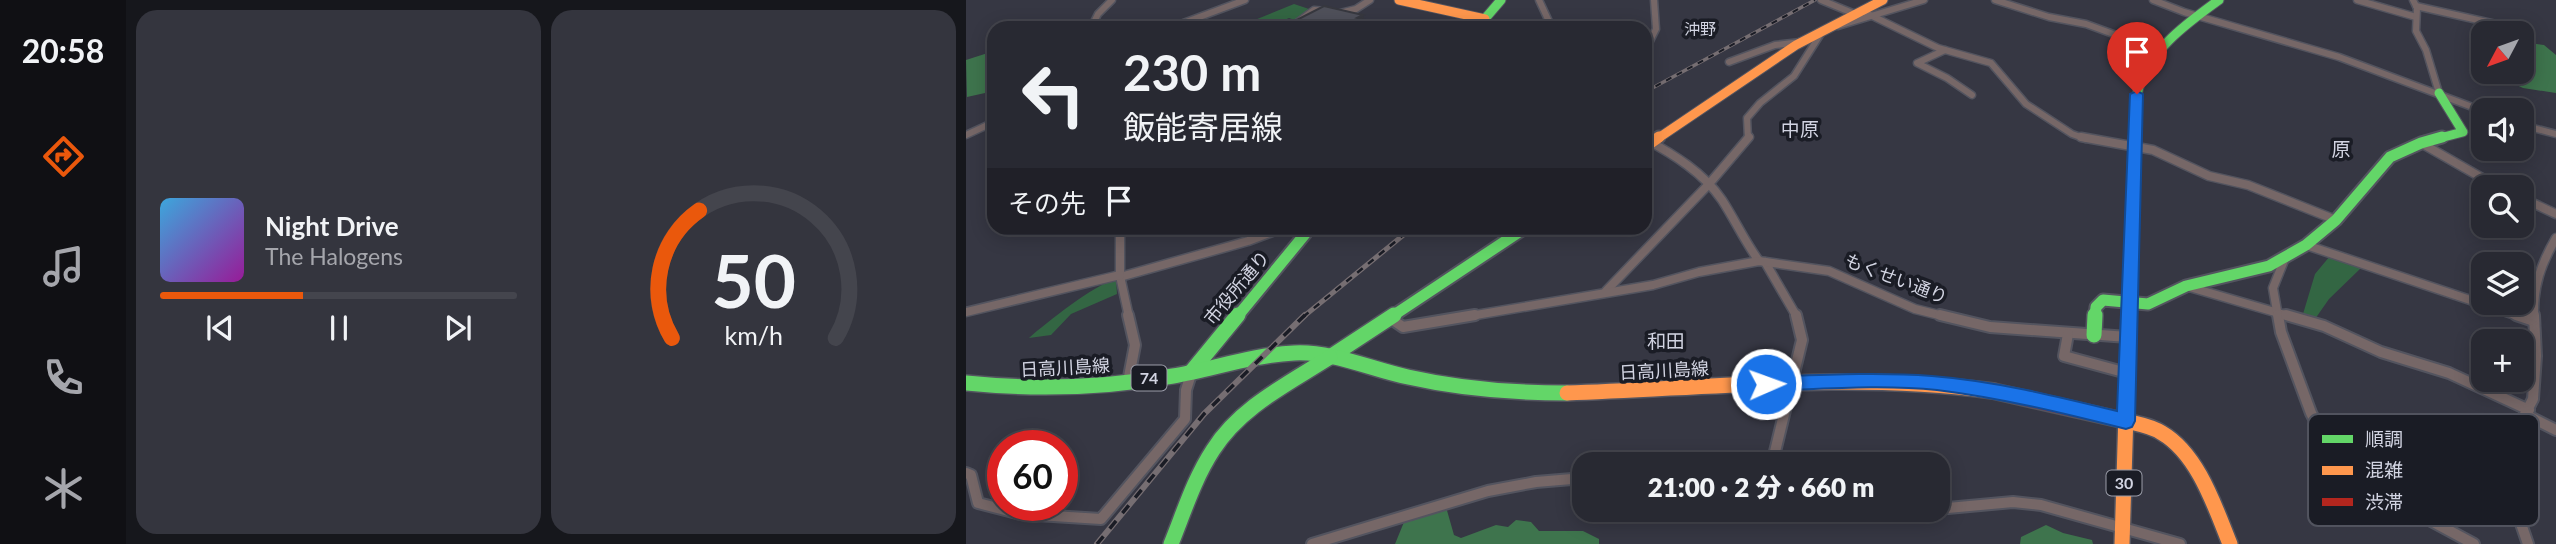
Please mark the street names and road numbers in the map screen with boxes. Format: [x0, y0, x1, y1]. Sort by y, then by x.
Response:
street label: 市役所通り [1199, 246, 1274, 329]
street label: もくせい通り [1842, 248, 1951, 308]
street label: 日高川島線 [1019, 354, 1110, 380]
street label: 日高川島線 [1618, 357, 1709, 383]
road number: 74 [1132, 366, 1166, 390]
road number: 30 [2106, 470, 2142, 496]

